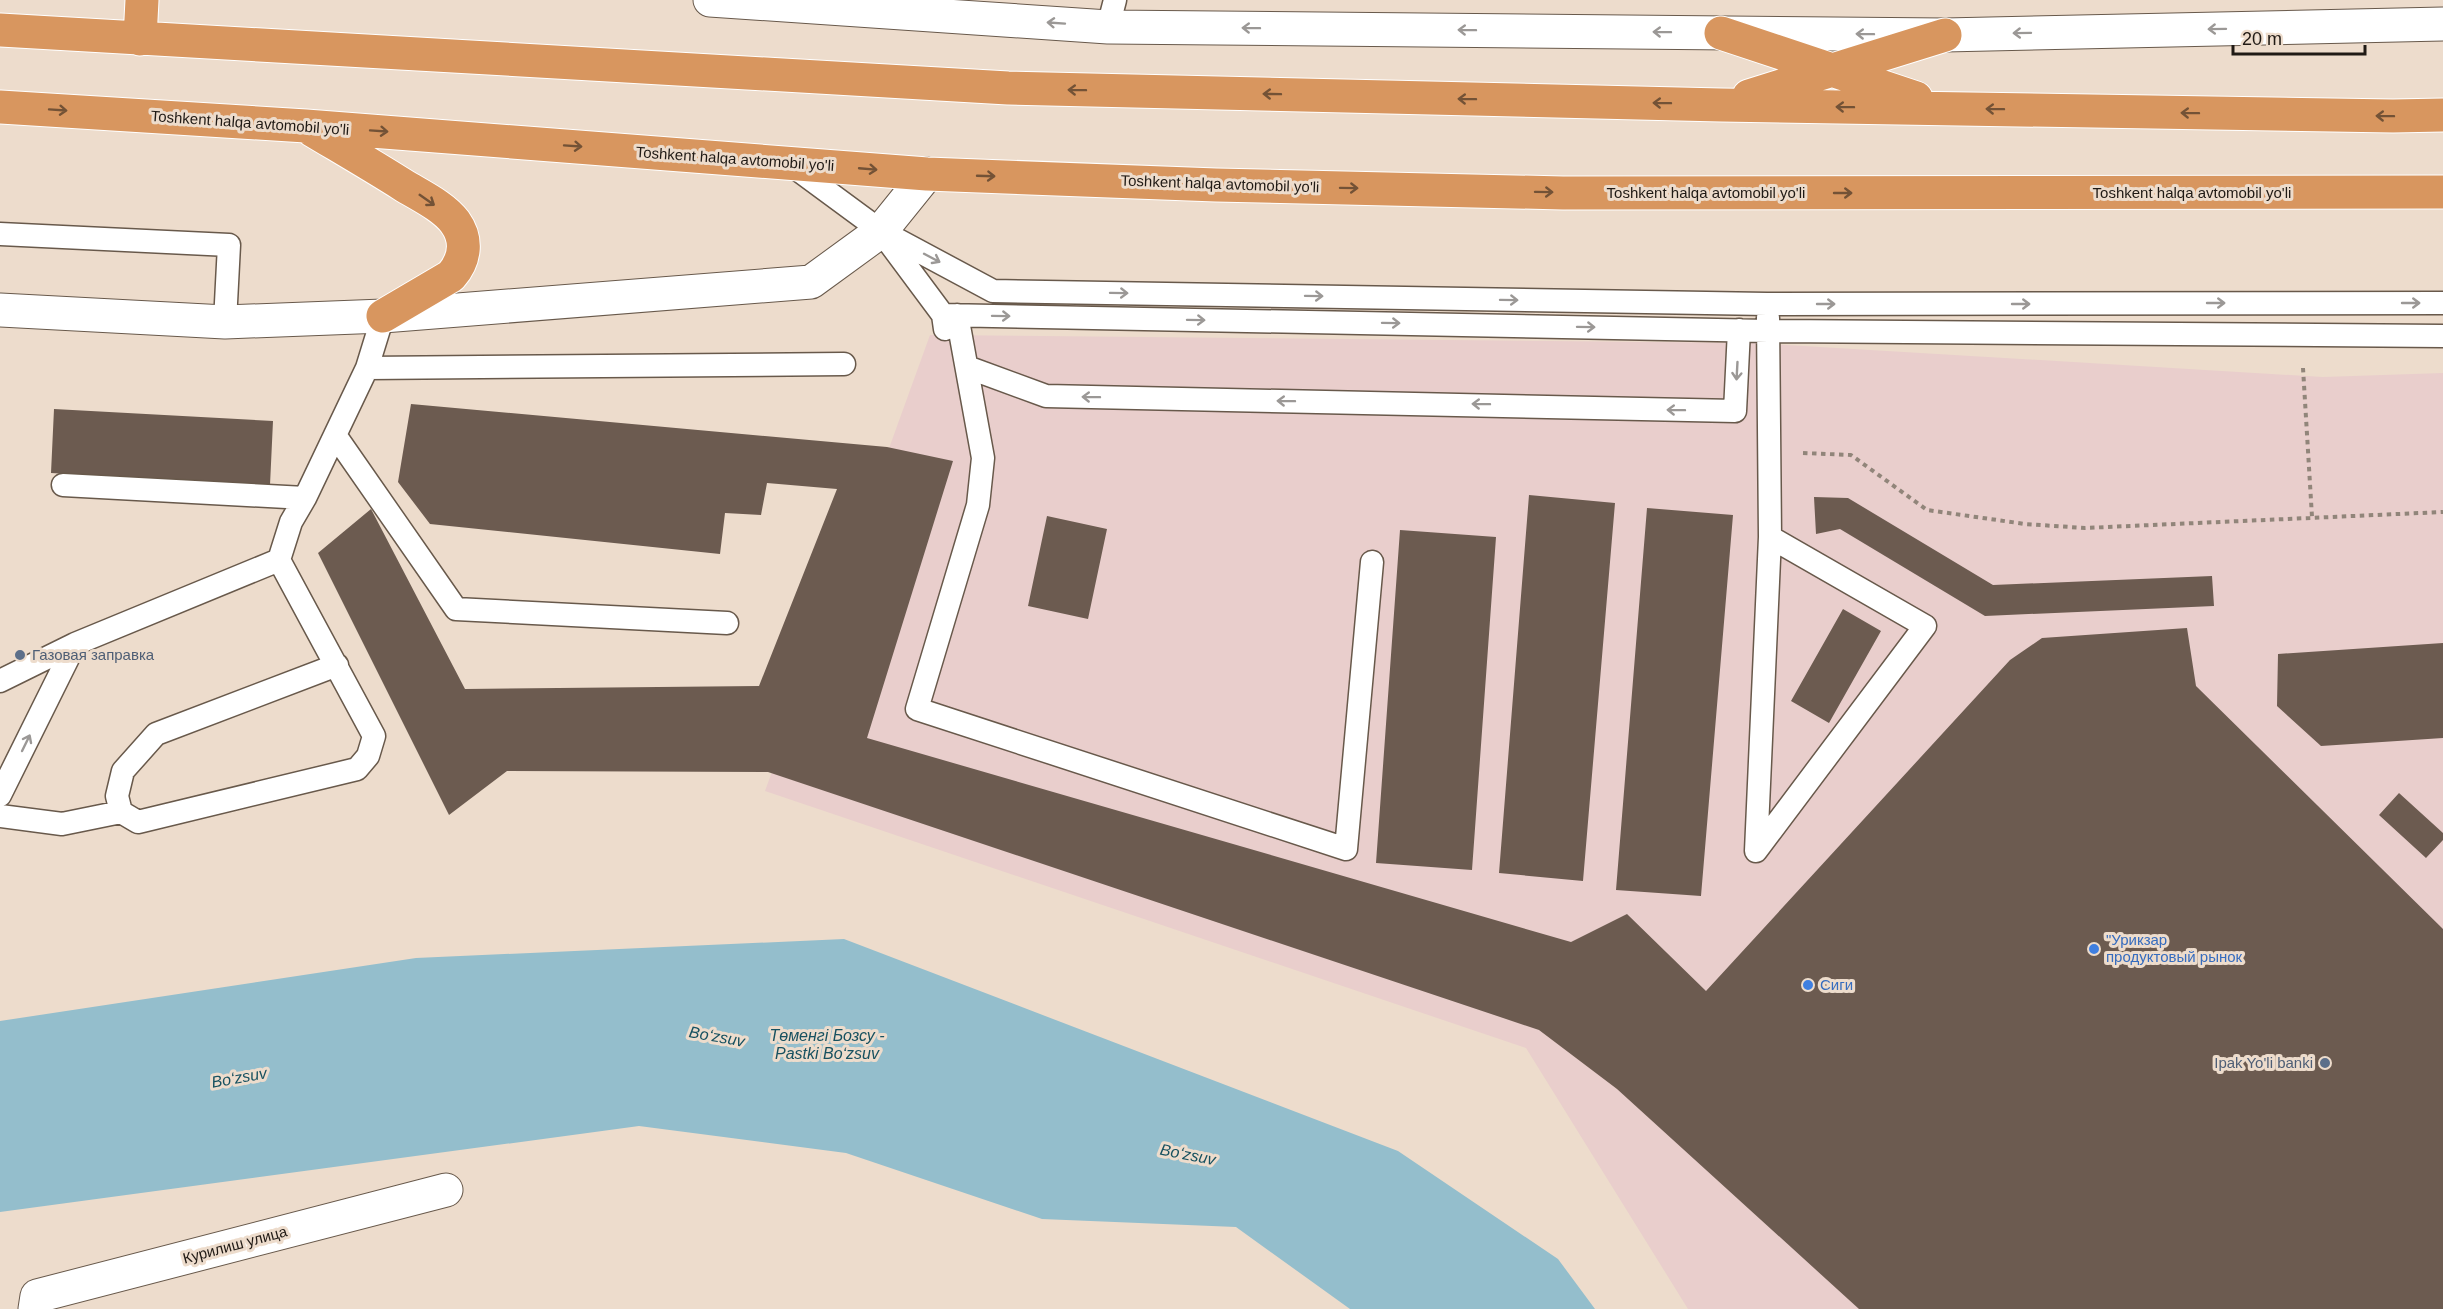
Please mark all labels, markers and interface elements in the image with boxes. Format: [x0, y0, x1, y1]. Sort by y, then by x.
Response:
one-way arrow [1047, 17, 1067, 28]
scale bar [2233, 18, 2365, 56]
one-way arrow [1242, 22, 1262, 34]
one-way arrow [2207, 23, 2227, 35]
one-way arrow [1458, 24, 1478, 36]
one-way arrow [1653, 26, 1673, 38]
one-way arrow [2012, 27, 2032, 39]
one-way arrow [1856, 28, 1876, 40]
text: 20 m [2242, 29, 2282, 49]
one-way arrow [1068, 84, 1088, 95]
one-way arrow [1263, 88, 1283, 100]
one-way arrow [1458, 93, 1478, 105]
one-way arrow [1653, 98, 1673, 109]
one-way arrow [1836, 101, 1856, 113]
one-way arrow [1985, 103, 2005, 115]
one-way arrow [48, 105, 68, 116]
street label: Toshkent halqa avtomobil yo'li [150, 107, 350, 138]
one-way arrow [2180, 107, 2200, 118]
one-way arrow [2375, 110, 2395, 122]
one-way arrow [368, 126, 388, 137]
one-way arrow [563, 141, 583, 152]
street label: Toshkent halqa avtomobil yo'li [635, 143, 835, 174]
one-way arrow [858, 164, 878, 175]
one-way arrow [975, 170, 995, 182]
street label: Toshkent halqa avtomobil yo'li [1120, 172, 1320, 195]
one-way arrow [1338, 182, 1358, 194]
street label: Toshkent halqa avtomobil yo'li [1607, 184, 1805, 201]
street label: Toshkent halqa avtomobil yo'li [2093, 184, 2291, 201]
one-way arrow [1533, 187, 1553, 198]
one-way arrow [1833, 187, 1853, 199]
one-way arrow [418, 194, 435, 206]
one-way arrow [923, 253, 941, 265]
one-way arrow [1109, 287, 1129, 299]
one-way arrow [1304, 291, 1324, 302]
one-way arrow [1499, 294, 1519, 306]
one-way arrow [2205, 297, 2225, 309]
one-way arrow [2400, 297, 2420, 309]
one-way arrow [1815, 298, 1835, 310]
one-way arrow [2010, 298, 2030, 310]
one-way arrow [991, 310, 1011, 322]
one-way arrow [1185, 314, 1205, 326]
one-way arrow [1380, 318, 1400, 329]
one-way arrow [1575, 321, 1595, 333]
one-way arrow [1731, 360, 1742, 380]
one-way arrow [1082, 391, 1102, 403]
one-way arrow [1277, 395, 1297, 406]
one-way arrow [1472, 399, 1492, 410]
one-way arrow [1667, 405, 1687, 416]
place label: Газовая заправка [32, 646, 155, 663]
marker: Газовая заправка [13, 648, 27, 662]
one-way arrow [21, 734, 32, 752]
place label: "Урикзар продуктовый рынок [2106, 931, 2243, 965]
marker: "Урикзар продуктовый рынок [2087, 942, 2101, 956]
place label: Сиги [1820, 976, 1853, 993]
marker: Сиги [1801, 978, 1815, 992]
water label: Boʻzsuv [688, 1023, 747, 1050]
water label: Төменгі Бозсу - Pastki Boʻzsuv [769, 1027, 885, 1062]
place label: Ipak Yo'li banki [2214, 1054, 2313, 1071]
marker: Ipak Yo'li banki [2318, 1056, 2332, 1070]
water label: Boʻzsuv [210, 1064, 269, 1091]
water label: Boʻzsuv [1159, 1141, 1218, 1168]
street label: Курилиш улица [181, 1222, 290, 1267]

